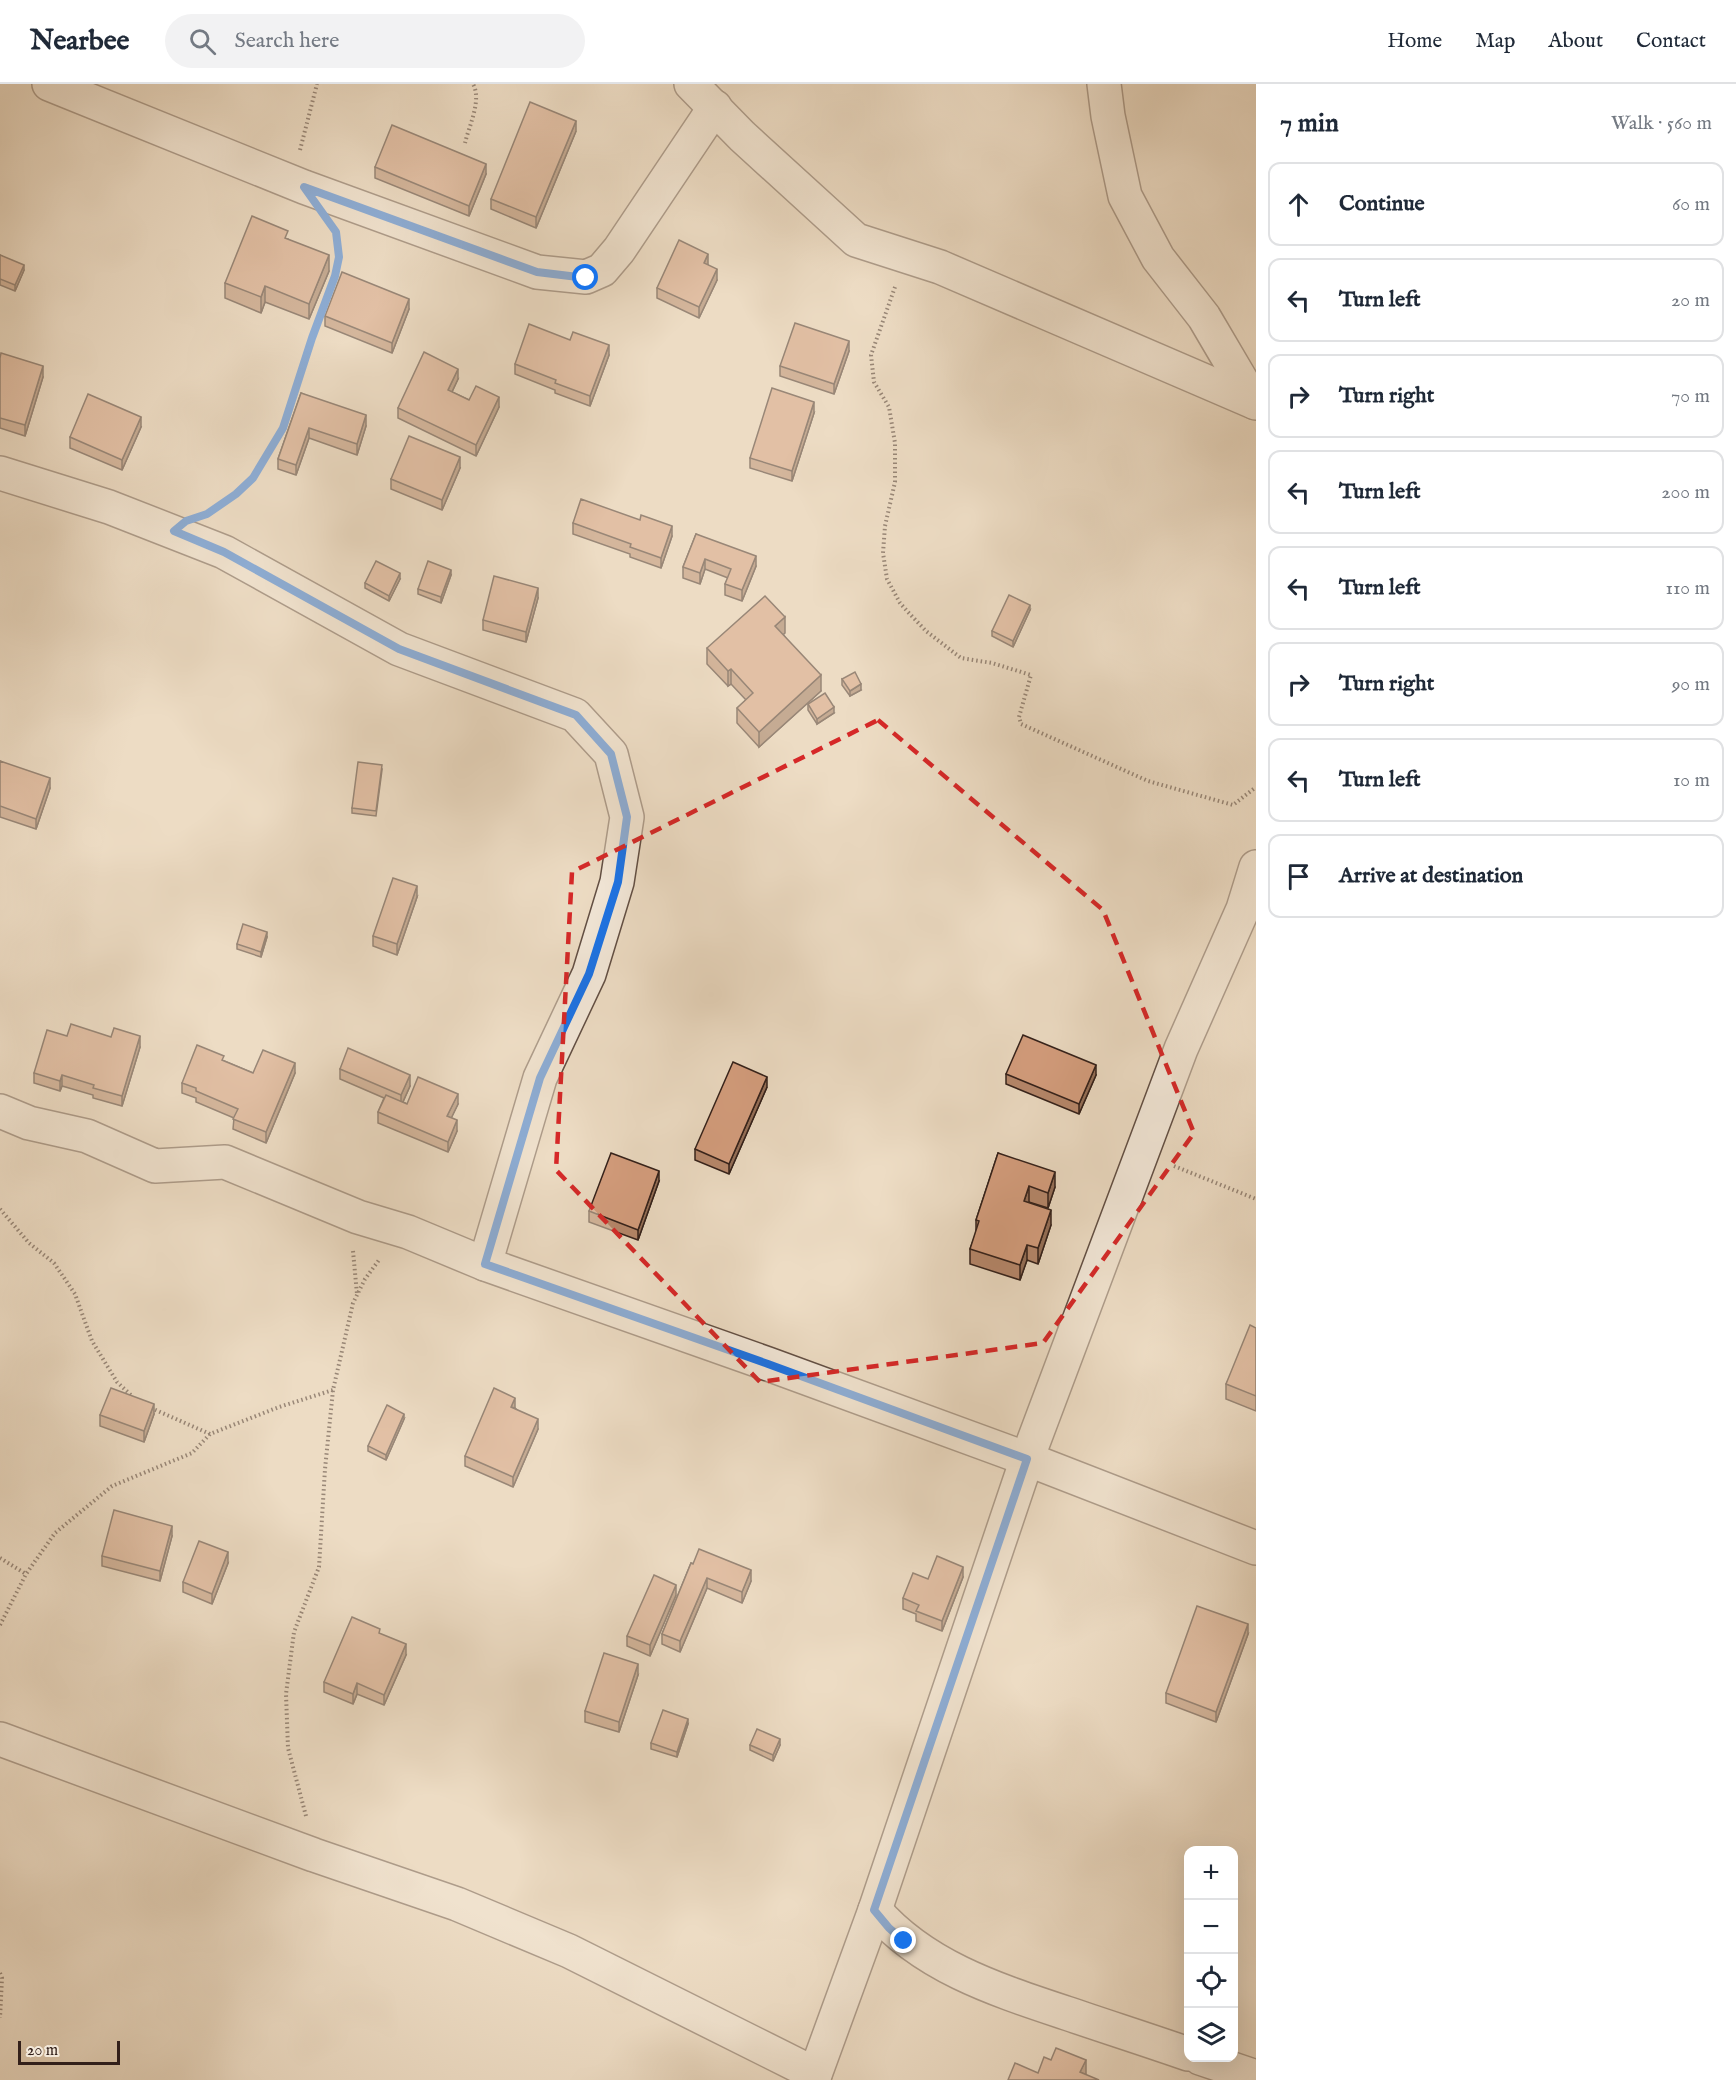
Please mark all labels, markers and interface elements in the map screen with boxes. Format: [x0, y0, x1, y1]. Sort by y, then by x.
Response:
search box [165, 14, 585, 68]
text: Nearbee [30, 24, 129, 59]
icon: search [186, 25, 219, 58]
text: Search here [234, 27, 339, 55]
text: Home [1387, 28, 1442, 55]
text: Map [1475, 28, 1515, 55]
text: About [1548, 28, 1603, 55]
text: Contact [1636, 28, 1706, 55]
text: 7 min [1280, 107, 1339, 140]
text: Walk · 560 m [1611, 111, 1712, 136]
icon: ahead [1282, 188, 1315, 221]
text: Continue [1339, 190, 1425, 218]
text: 60 m [1672, 192, 1710, 217]
route start [572, 264, 598, 290]
icon: left [1282, 284, 1315, 317]
text: Turn left [1339, 286, 1421, 314]
text: 20 m [1671, 288, 1710, 313]
icon: right [1282, 380, 1315, 413]
text: Turn right [1339, 382, 1434, 410]
text: 70 m [1671, 384, 1710, 409]
icon: left [1282, 476, 1315, 509]
text: Turn left [1339, 478, 1421, 506]
text: 200 m [1661, 480, 1710, 505]
icon: left [1282, 572, 1315, 605]
text: Turn left [1339, 574, 1421, 602]
text: 110 m [1666, 576, 1710, 601]
icon: right [1282, 668, 1315, 701]
text: Turn right [1339, 670, 1434, 698]
text: 90 m [1672, 672, 1710, 697]
icon: left [1282, 764, 1315, 797]
text: Turn left [1339, 766, 1421, 794]
text: 10 m [1673, 768, 1710, 793]
icon: arrive [1282, 860, 1315, 893]
text: Arrive at destination [1339, 862, 1523, 890]
map controls [1184, 1846, 1238, 2062]
button: + [1184, 1846, 1238, 1900]
button: − [1184, 1900, 1238, 1954]
route end [890, 1927, 916, 1953]
button: locate [1184, 1954, 1238, 2008]
button: layers [1184, 2008, 1238, 2062]
scale bar [18, 2038, 120, 2066]
text: 20 m [27, 2041, 58, 2061]

